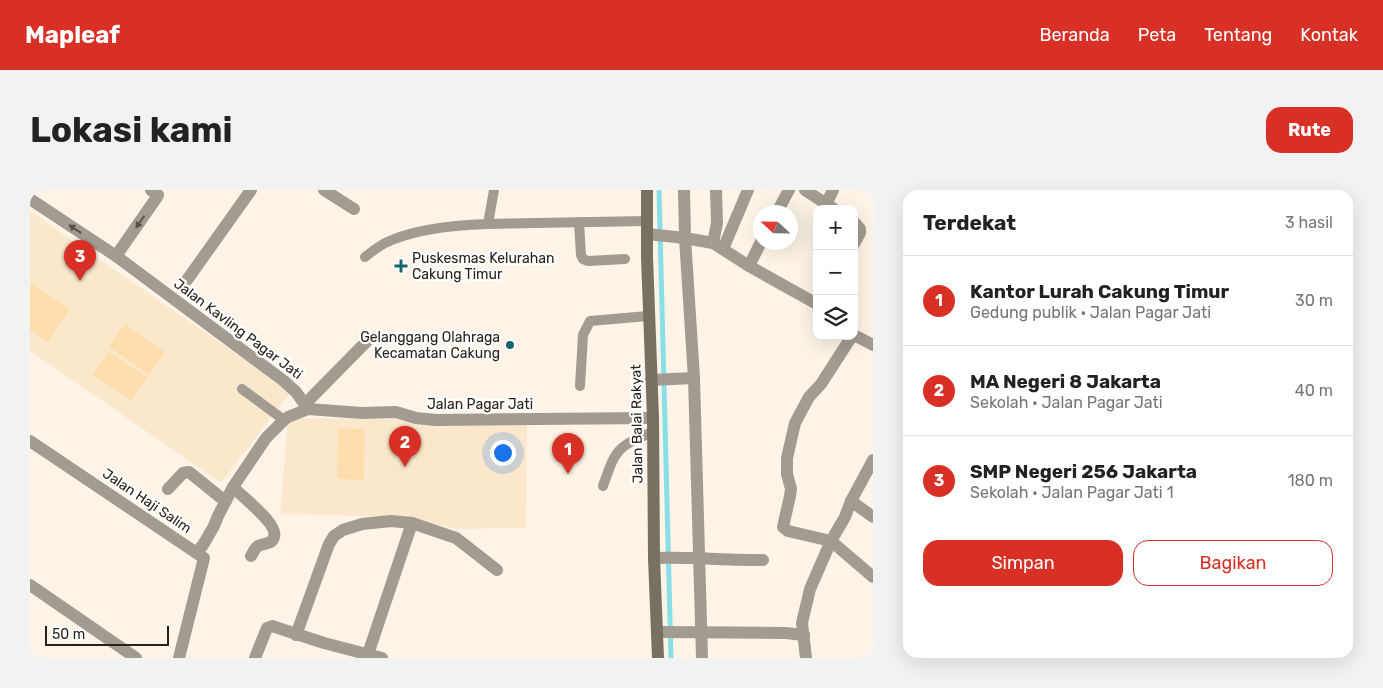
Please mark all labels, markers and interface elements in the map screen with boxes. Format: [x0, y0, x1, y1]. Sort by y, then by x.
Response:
text: Mapleaf [25, 21, 120, 49]
text: Beranda [1039, 24, 1110, 46]
text: Peta [1138, 24, 1176, 46]
text: Tentang [1204, 24, 1272, 46]
text: Kontak [1300, 24, 1358, 46]
button: Rute [1266, 107, 1353, 153]
text: Lokasi kami [30, 109, 233, 151]
north arrow [753, 205, 798, 250]
map controls [813, 205, 858, 340]
button: + [813, 205, 858, 250]
text: Terdekat [923, 210, 1016, 235]
text: 3 hasil [1285, 213, 1333, 232]
one-way arrow [135, 215, 145, 229]
one-way arrow [69, 224, 82, 234]
pin: 3 [64, 240, 96, 281]
place label: Puskesmas Kelurahan Cakung Timur [412, 250, 555, 283]
button: − [813, 250, 858, 295]
marker: Puskesmas Kelurahan Cakung Timur [394, 259, 408, 273]
street label: Jalan Kavling Pagar Jati [170, 275, 306, 383]
text: Kantor Lurah Cakung Timur [970, 280, 1229, 303]
text: 1 [935, 291, 943, 310]
text: 30 m [1295, 291, 1333, 310]
button: layers [813, 295, 858, 340]
text: Gedung publik · Jalan Pagar Jati [970, 303, 1211, 322]
place label: Gelanggang Olahraga Kecamatan Cakung [360, 329, 500, 362]
marker: Gelanggang Olahraga Kecamatan Cakung [504, 339, 516, 351]
street label: Jalan Balai Rakyat [627, 364, 647, 484]
text: MA Negeri 8 Jakarta [970, 370, 1161, 393]
text: 2 [934, 381, 944, 400]
text: 40 m [1295, 381, 1333, 400]
text: Sekolah · Jalan Pagar Jati [970, 393, 1163, 412]
street label: Jalan Pagar Jati [427, 396, 533, 413]
pin: 2 [389, 426, 421, 467]
pin: 1 [552, 433, 584, 474]
your location [490, 440, 516, 466]
text: SMP Negeri 256 Jakarta [970, 460, 1197, 483]
street label: Jalan Haji Salim [99, 465, 195, 537]
text: 3 [934, 471, 944, 490]
text: 180 m [1288, 471, 1333, 490]
text: Sekolah · Jalan Pagar Jati 1 [970, 483, 1174, 502]
button: Simpan [923, 540, 1123, 586]
button: Bagikan [1133, 540, 1333, 586]
scale bar [45, 623, 169, 646]
text: 50 m [52, 626, 85, 643]

